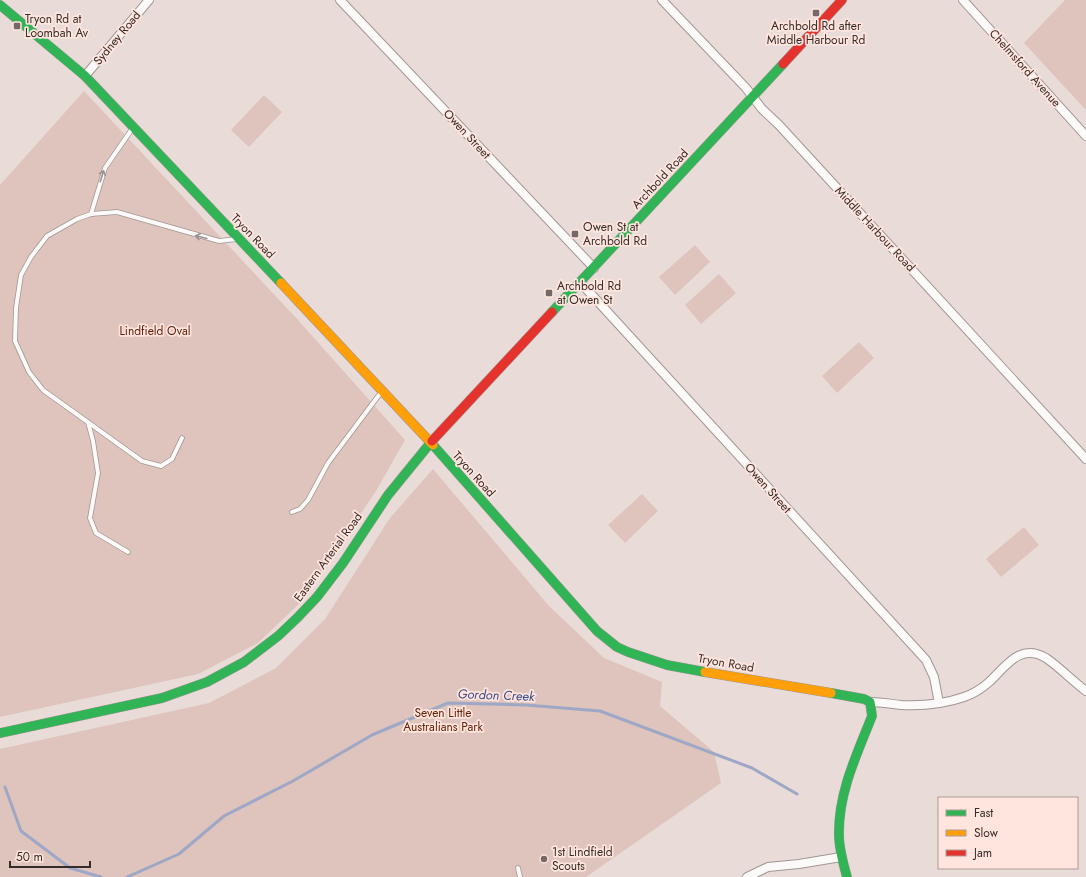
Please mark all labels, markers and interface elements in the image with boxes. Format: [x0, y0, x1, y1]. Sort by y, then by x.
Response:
street label: Sydney Road [89, 7, 145, 69]
marker: Archbold Rd after Middle Harbour Rd [811, 8, 821, 18]
place label: Tryon Rd at Loombah Av [25, 10, 89, 42]
place label: Archbold Rd after Middle Harbour Rd [767, 17, 865, 49]
marker: Tryon Rd at Loombah Av [12, 21, 22, 31]
street label: Chelmsford Avenue [985, 25, 1065, 111]
street label: Owen Street [439, 105, 495, 163]
street label: Archbold Road [627, 145, 693, 213]
one-way arrow [99, 170, 106, 183]
street label: Middle Harbour Road [831, 182, 919, 276]
street label: Tryon Road [227, 209, 279, 263]
place label: Owen St at Archbold Rd [583, 218, 647, 250]
marker: Owen St at Archbold Rd [570, 229, 580, 239]
one-way arrow [194, 233, 207, 240]
place label: Archbold Rd at Owen St [557, 277, 621, 309]
marker: Archbold Rd at Owen St [544, 288, 554, 298]
park label: Lindfield Oval [119, 322, 191, 340]
street label: Tryon Road [448, 447, 500, 501]
street label: Owen Street [740, 459, 796, 517]
street label: Eastern Arterial Road [289, 509, 367, 605]
street label: Tryon Road [697, 649, 755, 677]
water label: Gordon Creek [457, 684, 535, 706]
park label: Seven Little Australians Park [403, 704, 483, 736]
legend [938, 797, 1078, 869]
text: Fast [974, 804, 993, 822]
text: Slow [974, 824, 999, 842]
scale bar [10, 843, 90, 869]
place label: 1st Lindfield Scouts [552, 843, 613, 875]
text: Jam [972, 844, 992, 862]
text: 50 m [16, 848, 43, 866]
marker: 1st Lindfield Scouts [539, 854, 549, 864]

